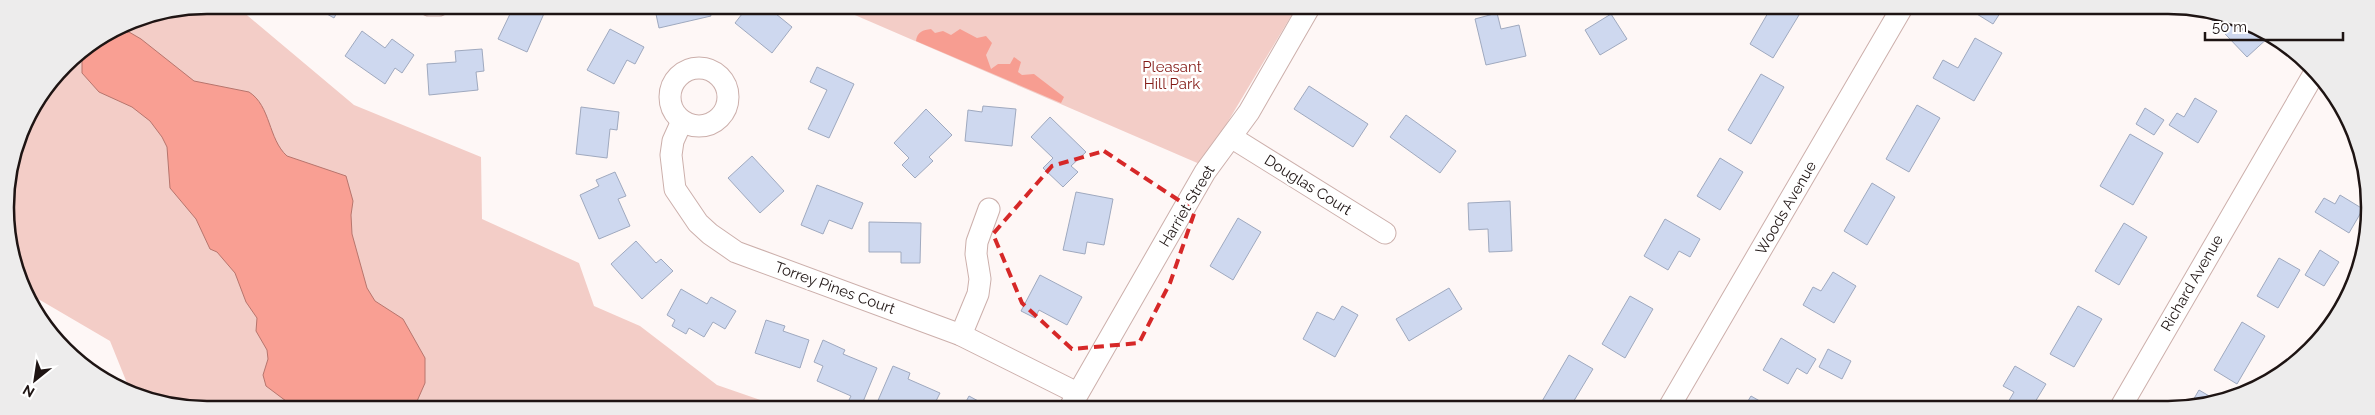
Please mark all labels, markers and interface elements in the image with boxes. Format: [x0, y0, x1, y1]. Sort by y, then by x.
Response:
scale bar [2205, 10, 2342, 42]
text: 50 m [2212, 18, 2247, 36]
park label: Pleasant Hill Park [1142, 58, 1202, 93]
street label: Douglas Court [1261, 151, 1355, 219]
street label: Woods Avenue [1752, 158, 1820, 258]
street label: Harriet Street [1156, 162, 1218, 250]
street label: Richard Avenue [2157, 231, 2227, 334]
street label: Torrey Pines Court [773, 258, 897, 318]
north arrow [10, 355, 60, 405]
text: N [20, 382, 37, 401]

